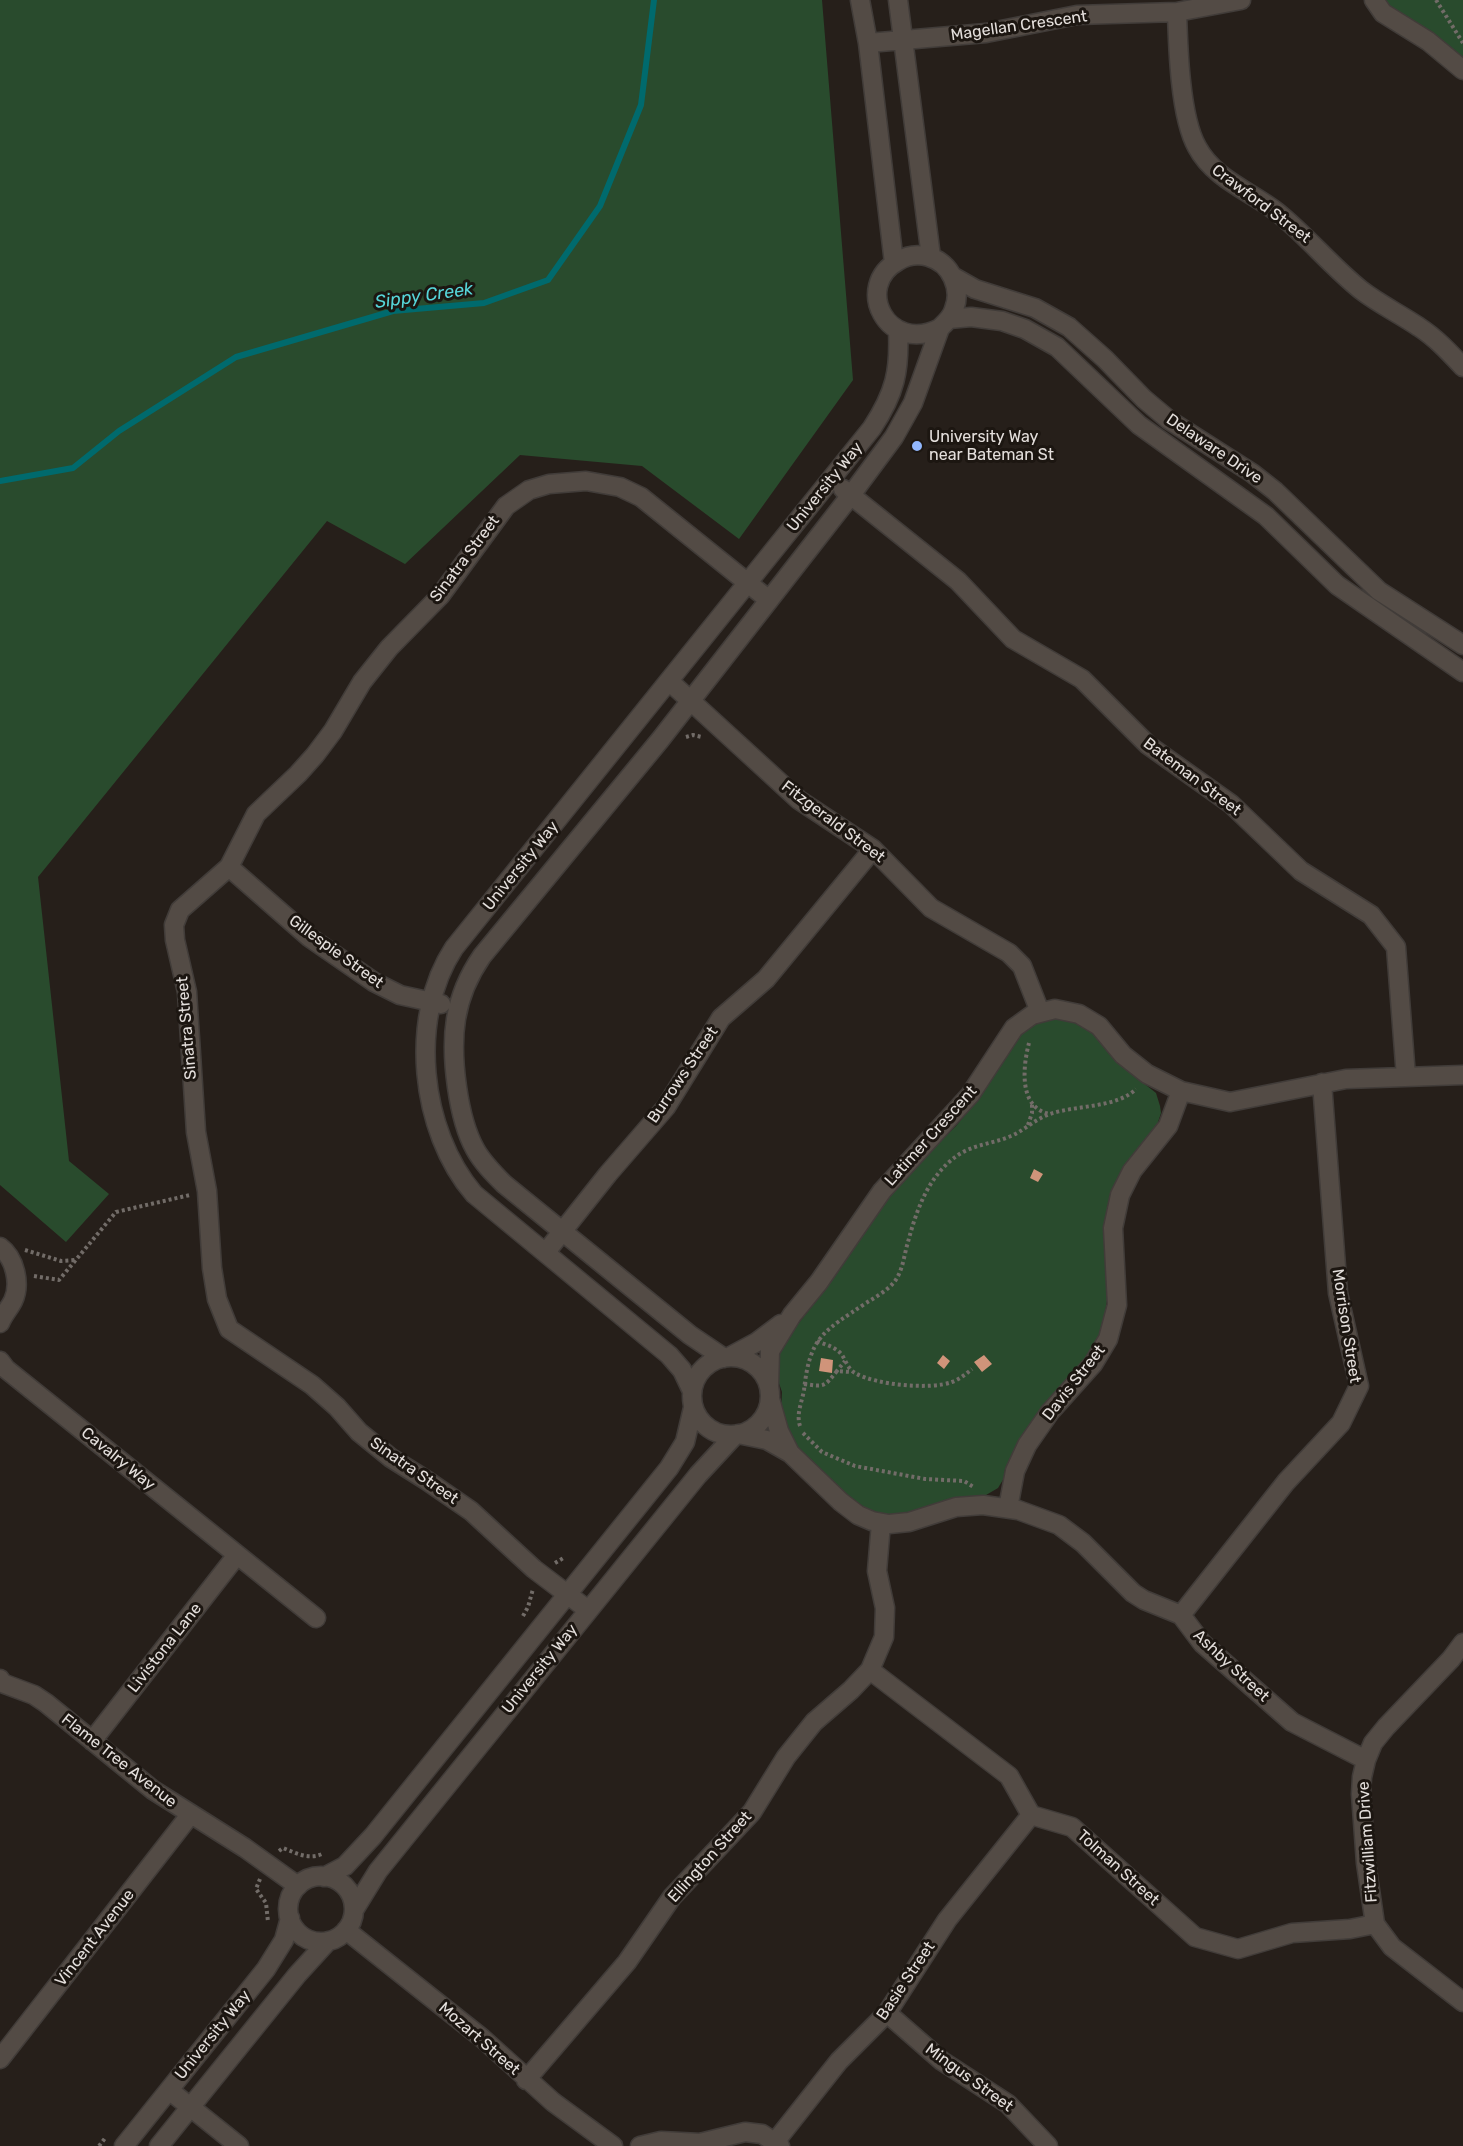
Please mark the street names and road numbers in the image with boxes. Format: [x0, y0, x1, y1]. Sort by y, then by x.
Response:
street label: Magellan Crescent [950, 7, 1088, 45]
street label: Crawford Street [1208, 161, 1314, 247]
street label: Delaware Drive [1162, 410, 1266, 488]
street label: University Way [783, 438, 867, 536]
street label: Sinatra Street [426, 512, 504, 606]
street label: Bateman Street [1139, 734, 1245, 820]
street label: Fitzgerald Street [778, 777, 888, 867]
street label: University Way [479, 817, 563, 915]
street label: Gillespie Street [285, 911, 387, 993]
street label: Sinatra Street [173, 976, 201, 1080]
street label: Burrows Street [644, 1023, 722, 1127]
street label: Latimer Crescent [881, 1082, 981, 1190]
street label: Morrison Street [1328, 1268, 1364, 1384]
street label: Davis Street [1038, 1341, 1110, 1425]
street label: Cavalry Way [77, 1423, 159, 1495]
street label: Sinatra Street [366, 1433, 462, 1509]
street label: Livistona Lane [124, 1599, 206, 1697]
street label: University Way [498, 1620, 582, 1718]
street label: Ashby Street [1189, 1626, 1273, 1706]
street label: Flame Tree Avenue [58, 1710, 180, 1812]
street label: Fitzwilliam Drive [1354, 1781, 1382, 1903]
street label: Ellington Street [664, 1808, 756, 1906]
street label: Tolman Street [1073, 1826, 1163, 1910]
street label: Vincent Avenue [51, 1886, 139, 1990]
street label: Basie Street [873, 1938, 939, 2024]
street label: University Way [171, 1986, 255, 2084]
street label: Mozart Street [434, 1999, 524, 2079]
street label: Mingus Street [921, 2040, 1017, 2116]

